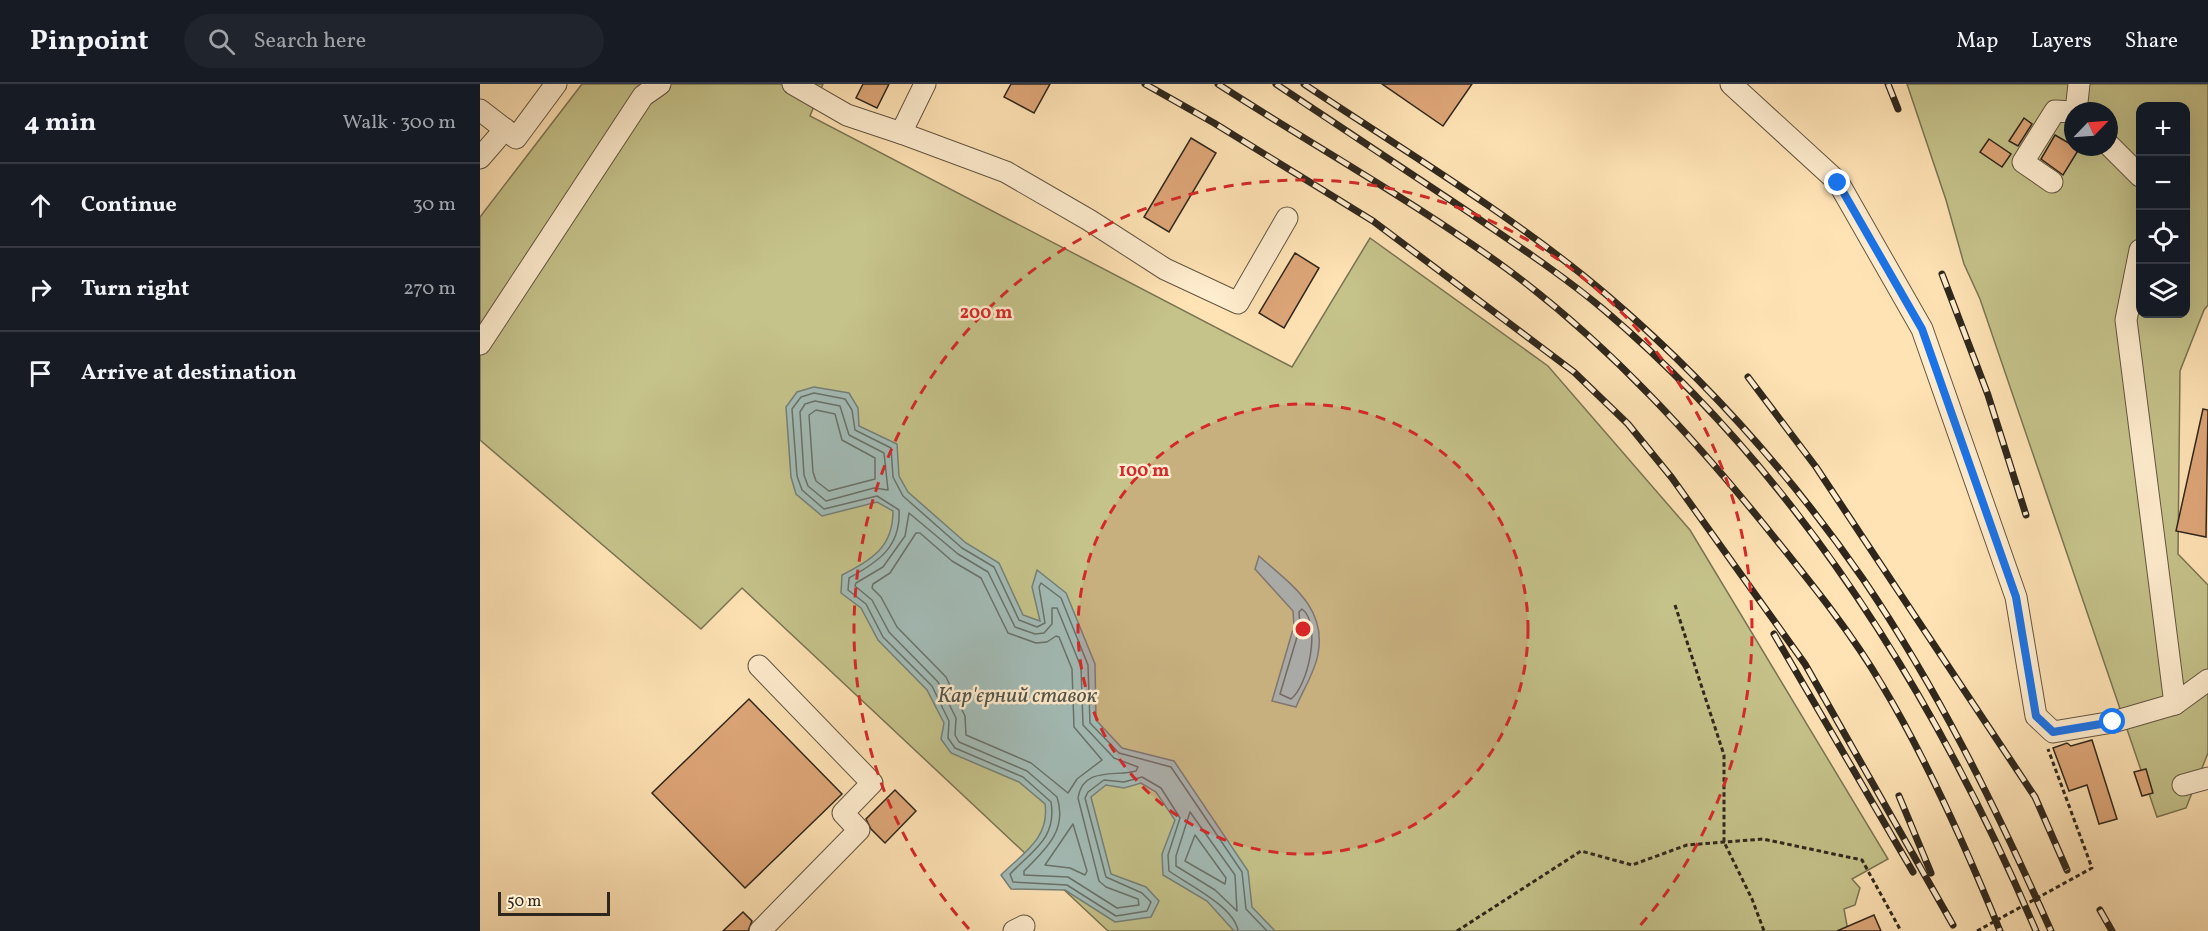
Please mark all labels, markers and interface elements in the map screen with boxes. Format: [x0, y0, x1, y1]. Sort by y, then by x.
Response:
search box [184, 14, 604, 68]
text: Pinpoint [30, 22, 148, 61]
icon: search [205, 25, 238, 58]
text: Search here [253, 26, 366, 57]
text: Map [1956, 27, 1998, 56]
text: Layers [2031, 27, 2092, 56]
text: Share [2125, 27, 2178, 56]
north arrow [2064, 102, 2118, 156]
map controls [2136, 102, 2190, 318]
button: + [2136, 102, 2190, 156]
text: 4 min [24, 105, 96, 141]
text: Walk · 300 m [343, 109, 456, 137]
button: − [2136, 156, 2190, 210]
route end [1824, 169, 1850, 195]
icon: ahead [24, 189, 57, 222]
text: Continue [81, 190, 177, 221]
text: 30 m [412, 191, 456, 219]
button: locate [2136, 210, 2190, 264]
button: layers [2136, 264, 2190, 318]
icon: right [24, 273, 57, 306]
text: Turn right [81, 274, 189, 305]
text: 270 m [403, 275, 456, 303]
text: 200 m [960, 301, 1012, 326]
icon: arrive [24, 357, 57, 390]
text: Arrive at destination [81, 358, 297, 389]
text: 100 m [1119, 459, 1169, 484]
centre of rings [1293, 619, 1313, 639]
water label: Кар'єрний ставок [937, 681, 1097, 712]
route start [2099, 708, 2125, 734]
scale bar [498, 889, 610, 916]
text: 50 m [507, 891, 541, 913]

